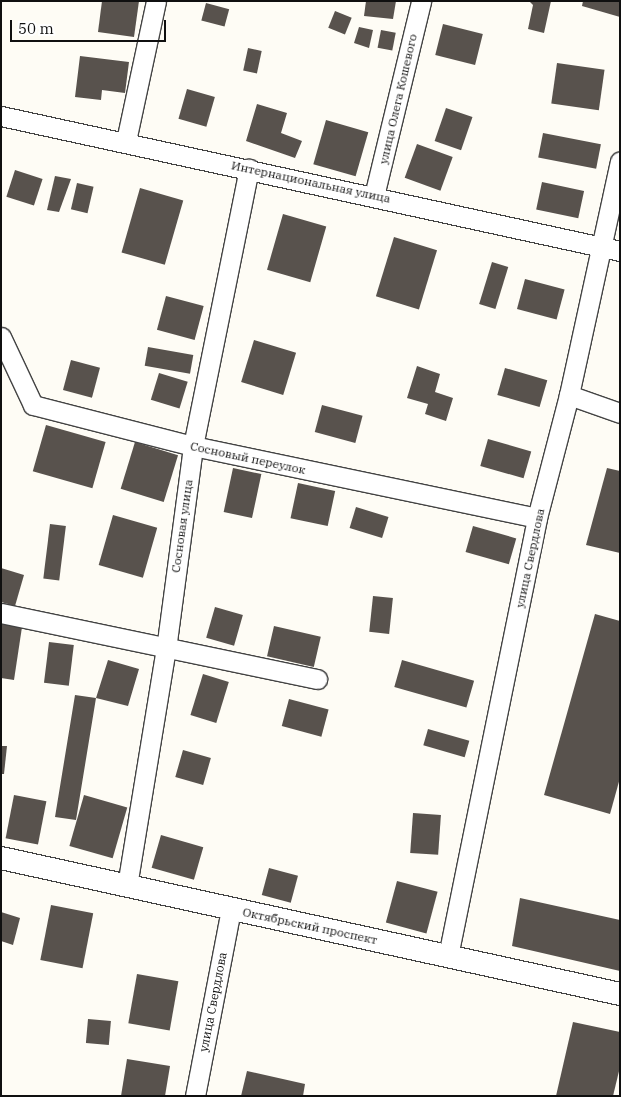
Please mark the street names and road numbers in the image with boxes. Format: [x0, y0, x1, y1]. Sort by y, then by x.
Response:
street label: улица Олега Кошевого [376, 32, 420, 166]
street label: Интернациональная улица [230, 158, 392, 206]
street label: Сосновый переулок [189, 439, 307, 477]
street label: Сосновая улица [168, 478, 196, 574]
street label: улица Свердлова [512, 507, 548, 609]
street label: Октябрьский проспект [241, 905, 379, 947]
street label: улица Свердлова [196, 951, 230, 1053]

